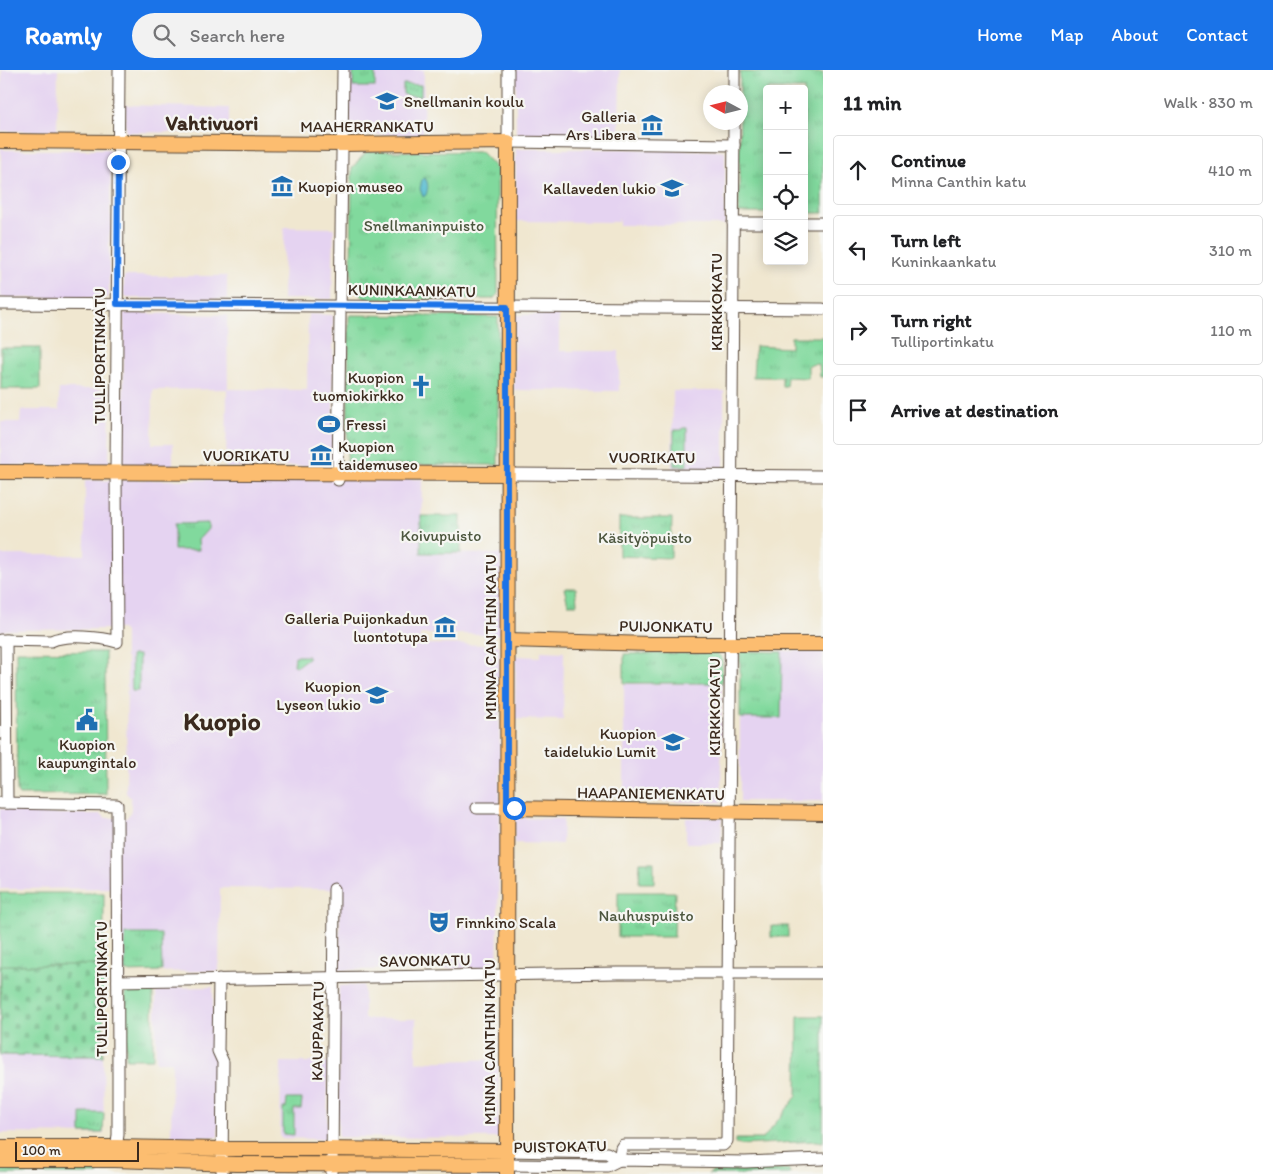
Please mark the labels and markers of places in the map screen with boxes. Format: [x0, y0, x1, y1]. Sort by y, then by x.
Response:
school or university icon: Snellmanin koulu [374, 88, 400, 114]
place label: Snellmanin koulu [404, 92, 524, 111]
place label: Galleria Ars Libera [566, 107, 637, 144]
museum icon: Galleria Ars Libera [639, 112, 665, 138]
museum icon: Kuopion museo [269, 173, 295, 199]
school or university icon: Kallaveden lukio [659, 175, 685, 201]
place label: Kuopion museo [298, 177, 403, 196]
place label: Kallaveden lukio [543, 179, 656, 198]
place label: Kuopion tuomiokirkko [313, 368, 404, 405]
church icon: Kuopion tuomiokirkko [408, 373, 434, 399]
sports icon: Fressi [316, 411, 342, 437]
place label: Fressi [346, 415, 386, 434]
place label: Kuopion taidemuseo [338, 437, 418, 474]
museum icon: Kuopion taidemuseo [308, 442, 334, 468]
place label: Galleria Puijonkadun luontotupa [285, 609, 428, 646]
museum icon: Galleria Puijonkadun luontotupa [432, 614, 458, 640]
place label: Kuopion Lyseon lukio [276, 677, 361, 714]
school or university icon: Kuopion Lyseon lukio [364, 682, 390, 708]
public building icon: Kuopion kaupungintalo [74, 707, 100, 733]
place label: Kuopion taidelukio Lumit [544, 724, 656, 761]
school or university icon: Kuopion taidelukio Lumit [660, 729, 686, 755]
place label: Kuopion kaupungintalo [38, 735, 136, 772]
theatre icon: Finnkino Scala [426, 909, 452, 935]
place label: Finnkino Scala [456, 913, 556, 932]

